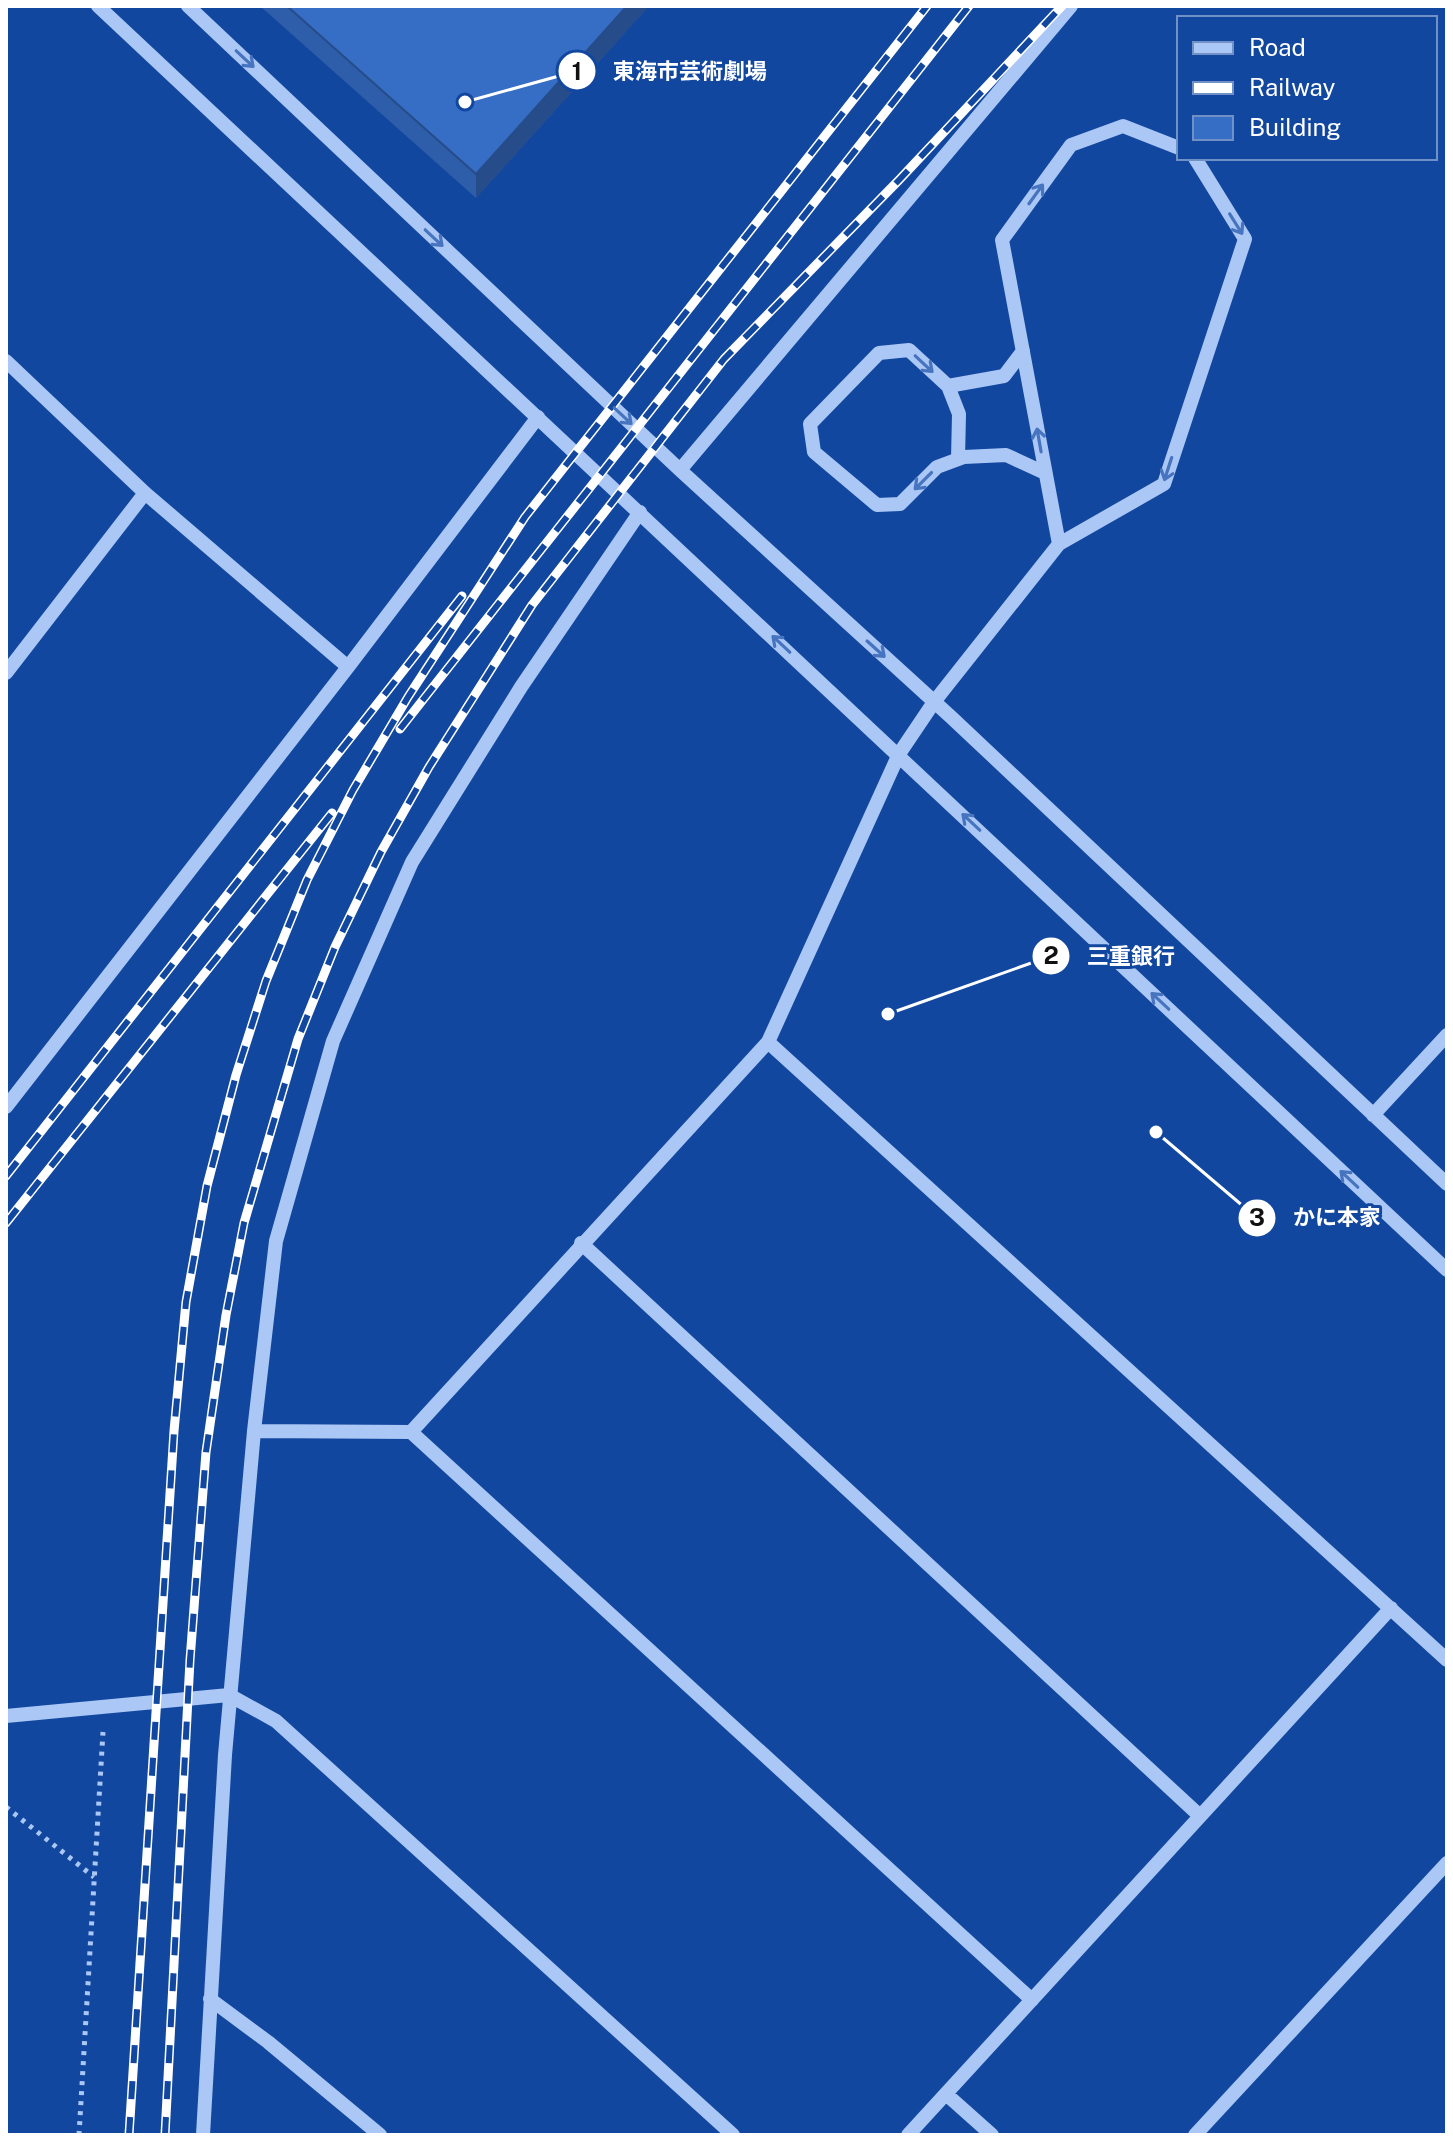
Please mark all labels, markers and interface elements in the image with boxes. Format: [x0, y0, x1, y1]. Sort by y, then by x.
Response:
legend [1177, 16, 1437, 160]
text: Road [1249, 33, 1306, 61]
callout: 東海市芸術劇場 [557, 48, 783, 94]
one-way arrow [234, 50, 254, 68]
text: 1 [572, 57, 582, 85]
text: 東海市芸術劇場 [613, 58, 767, 84]
text: Railway [1249, 73, 1335, 101]
text: Building [1249, 113, 1341, 141]
one-way arrow [1027, 184, 1044, 205]
one-way arrow [1228, 212, 1244, 235]
one-way arrow [424, 228, 444, 247]
one-way arrow [913, 355, 933, 373]
one-way arrow [613, 406, 632, 425]
one-way arrow [1031, 427, 1046, 453]
one-way arrow [1160, 456, 1175, 481]
one-way arrow [914, 471, 933, 490]
one-way arrow [771, 635, 791, 654]
one-way arrow [866, 640, 886, 658]
one-way arrow [961, 814, 981, 832]
callout: 三重銀行 [1031, 933, 1191, 979]
text: 2 [1043, 941, 1059, 969]
text: 三重銀行 [1087, 943, 1175, 969]
one-way arrow [1150, 992, 1170, 1010]
one-way arrow [1339, 1171, 1359, 1189]
callout: かに本家 [1237, 1195, 1397, 1241]
text: 3 [1249, 1203, 1265, 1231]
text: かに本家 [1293, 1204, 1381, 1230]

